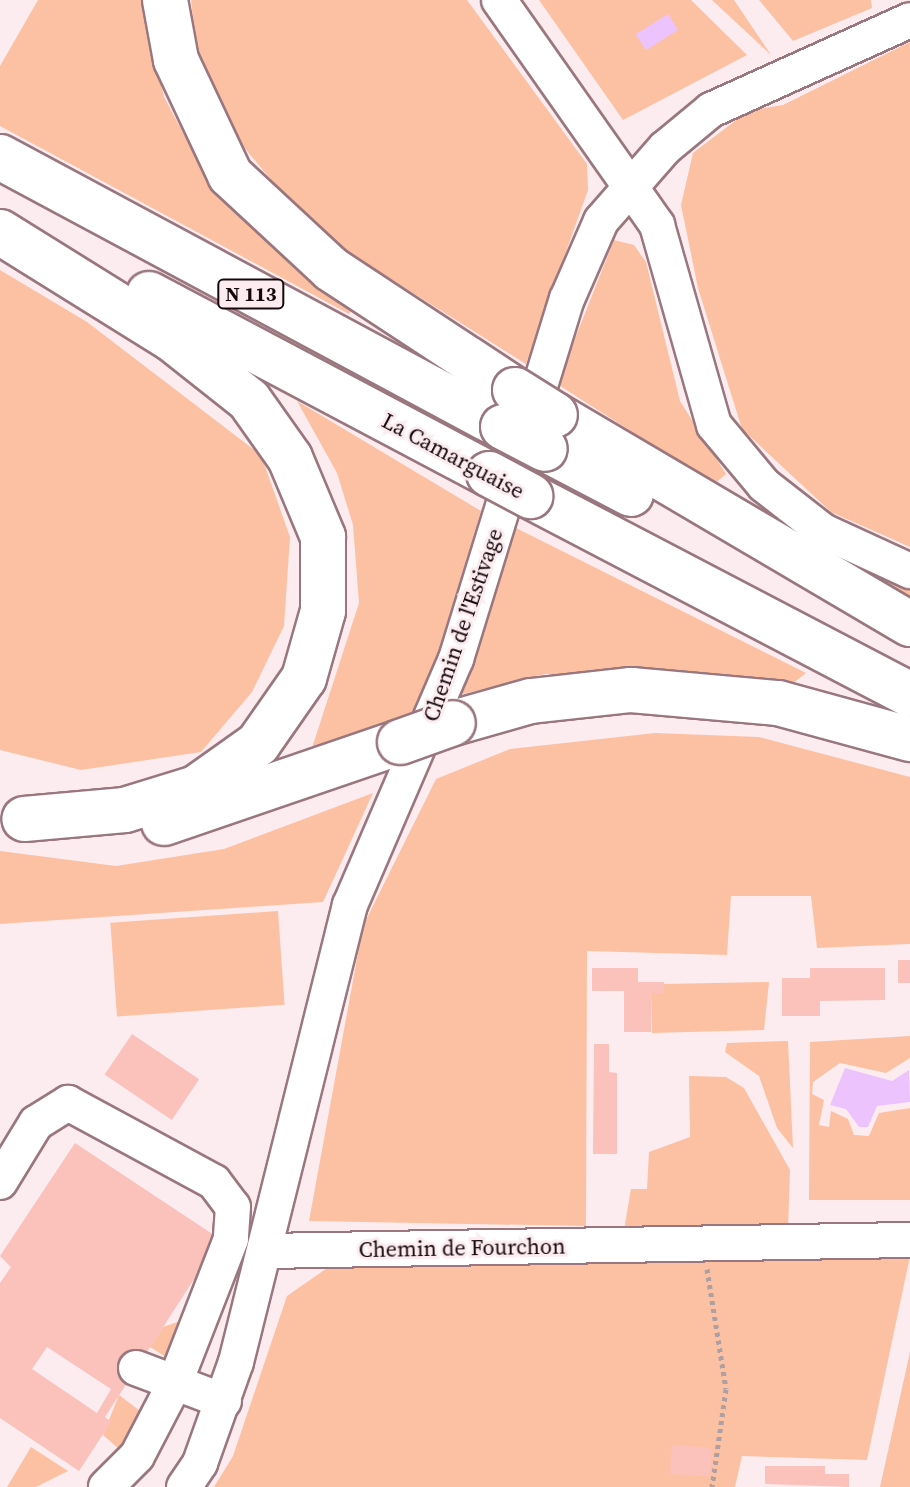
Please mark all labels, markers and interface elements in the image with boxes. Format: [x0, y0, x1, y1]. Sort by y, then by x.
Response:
road number: N 113 [217, 278, 285, 310]
street label: La Camarguaise [377, 407, 529, 505]
street label: Chemin de l'Estivage [418, 525, 508, 725]
street label: Chemin de Fourchon [358, 1233, 566, 1263]

